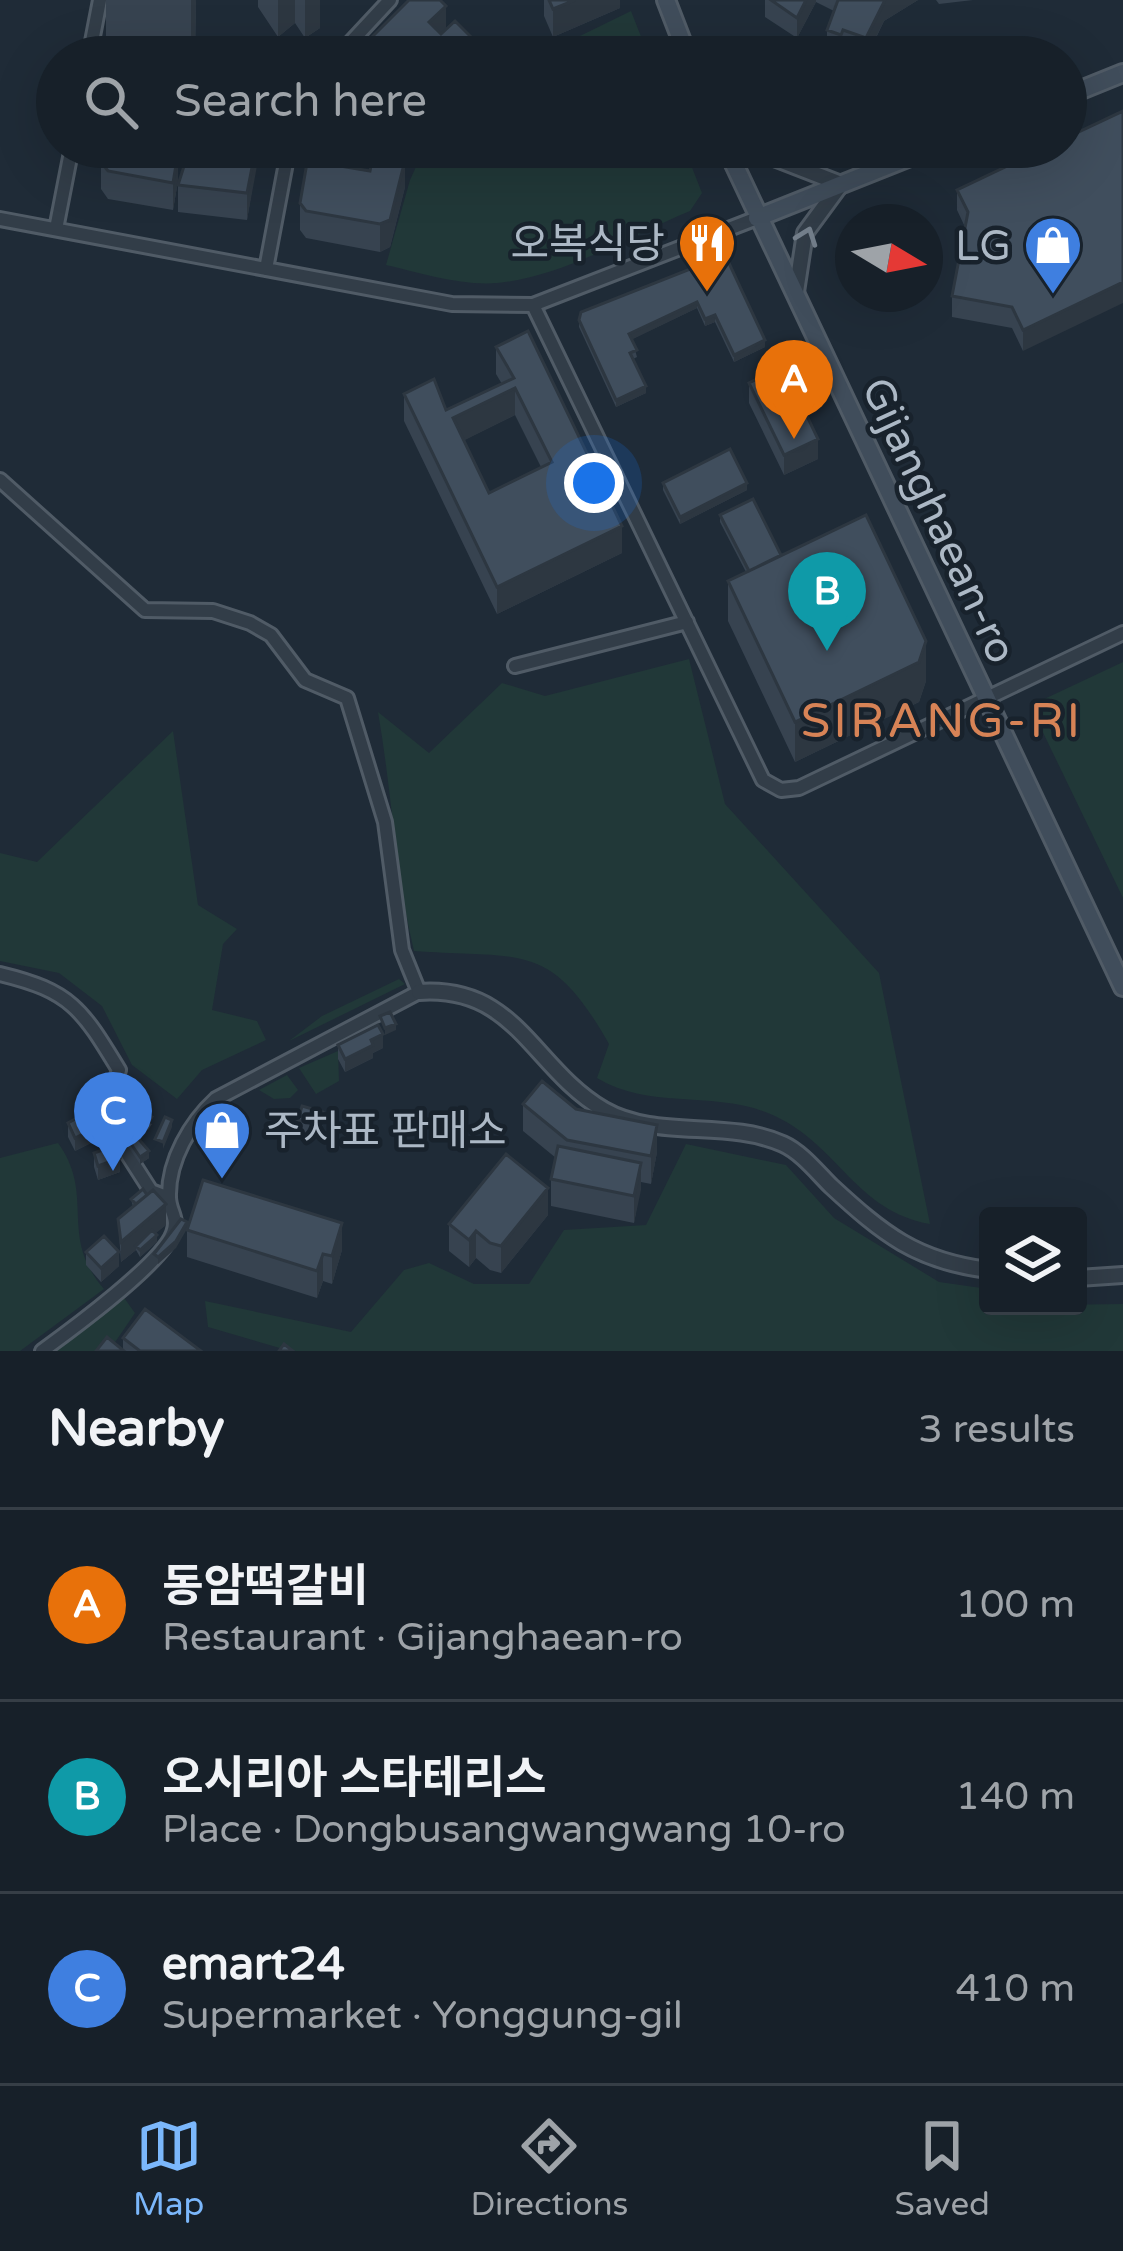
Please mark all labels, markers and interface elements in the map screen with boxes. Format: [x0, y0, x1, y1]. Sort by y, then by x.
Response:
search box [36, 36, 1087, 168]
icon: search [78, 69, 144, 135]
text: Search here [174, 75, 427, 129]
north arrow [835, 204, 943, 312]
restaurant icon: 오복식당 [676, 212, 738, 294]
shop icon: LG [1022, 214, 1084, 296]
place label: 오복식당 [510, 219, 665, 270]
place label: LG [955, 221, 1011, 272]
one-way arrow [793, 227, 817, 248]
pin: A [755, 340, 833, 439]
street label: Gijanghaean-ro [850, 370, 1027, 671]
your location [564, 453, 624, 513]
pin: B [788, 552, 866, 651]
district label: SIRANG-RI [801, 693, 1083, 751]
pin: C [74, 1072, 152, 1171]
shop icon: 주차표 판매소 [191, 1099, 253, 1181]
place label: 주차표 판매소 [264, 1106, 507, 1157]
map controls [979, 1207, 1087, 1315]
button: layers [979, 1207, 1087, 1315]
text: Nearby [48, 1398, 225, 1460]
text: 3 results [918, 1406, 1075, 1453]
text: 동암떡갈비 [162, 1560, 369, 1614]
text: A [72, 1581, 102, 1628]
text: 100 m [956, 1581, 1075, 1628]
text: Restaurant · Gijanghaean-ro [162, 1614, 683, 1661]
text: 오시리아 스타테리스 [162, 1752, 546, 1806]
text: B [73, 1773, 101, 1820]
text: 140 m [956, 1773, 1075, 1820]
text: Place · Dongbusangwangwang 10-ro [162, 1806, 846, 1853]
text: emart24 [162, 1938, 345, 1992]
text: C [73, 1965, 101, 2012]
text: 410 m [956, 1965, 1075, 2012]
text: Supermarket · Yonggung-gil [162, 1992, 683, 2039]
tab: Map [133, 2113, 204, 2224]
tab: Directions [470, 2113, 628, 2224]
tab: Saved [895, 2113, 990, 2224]

